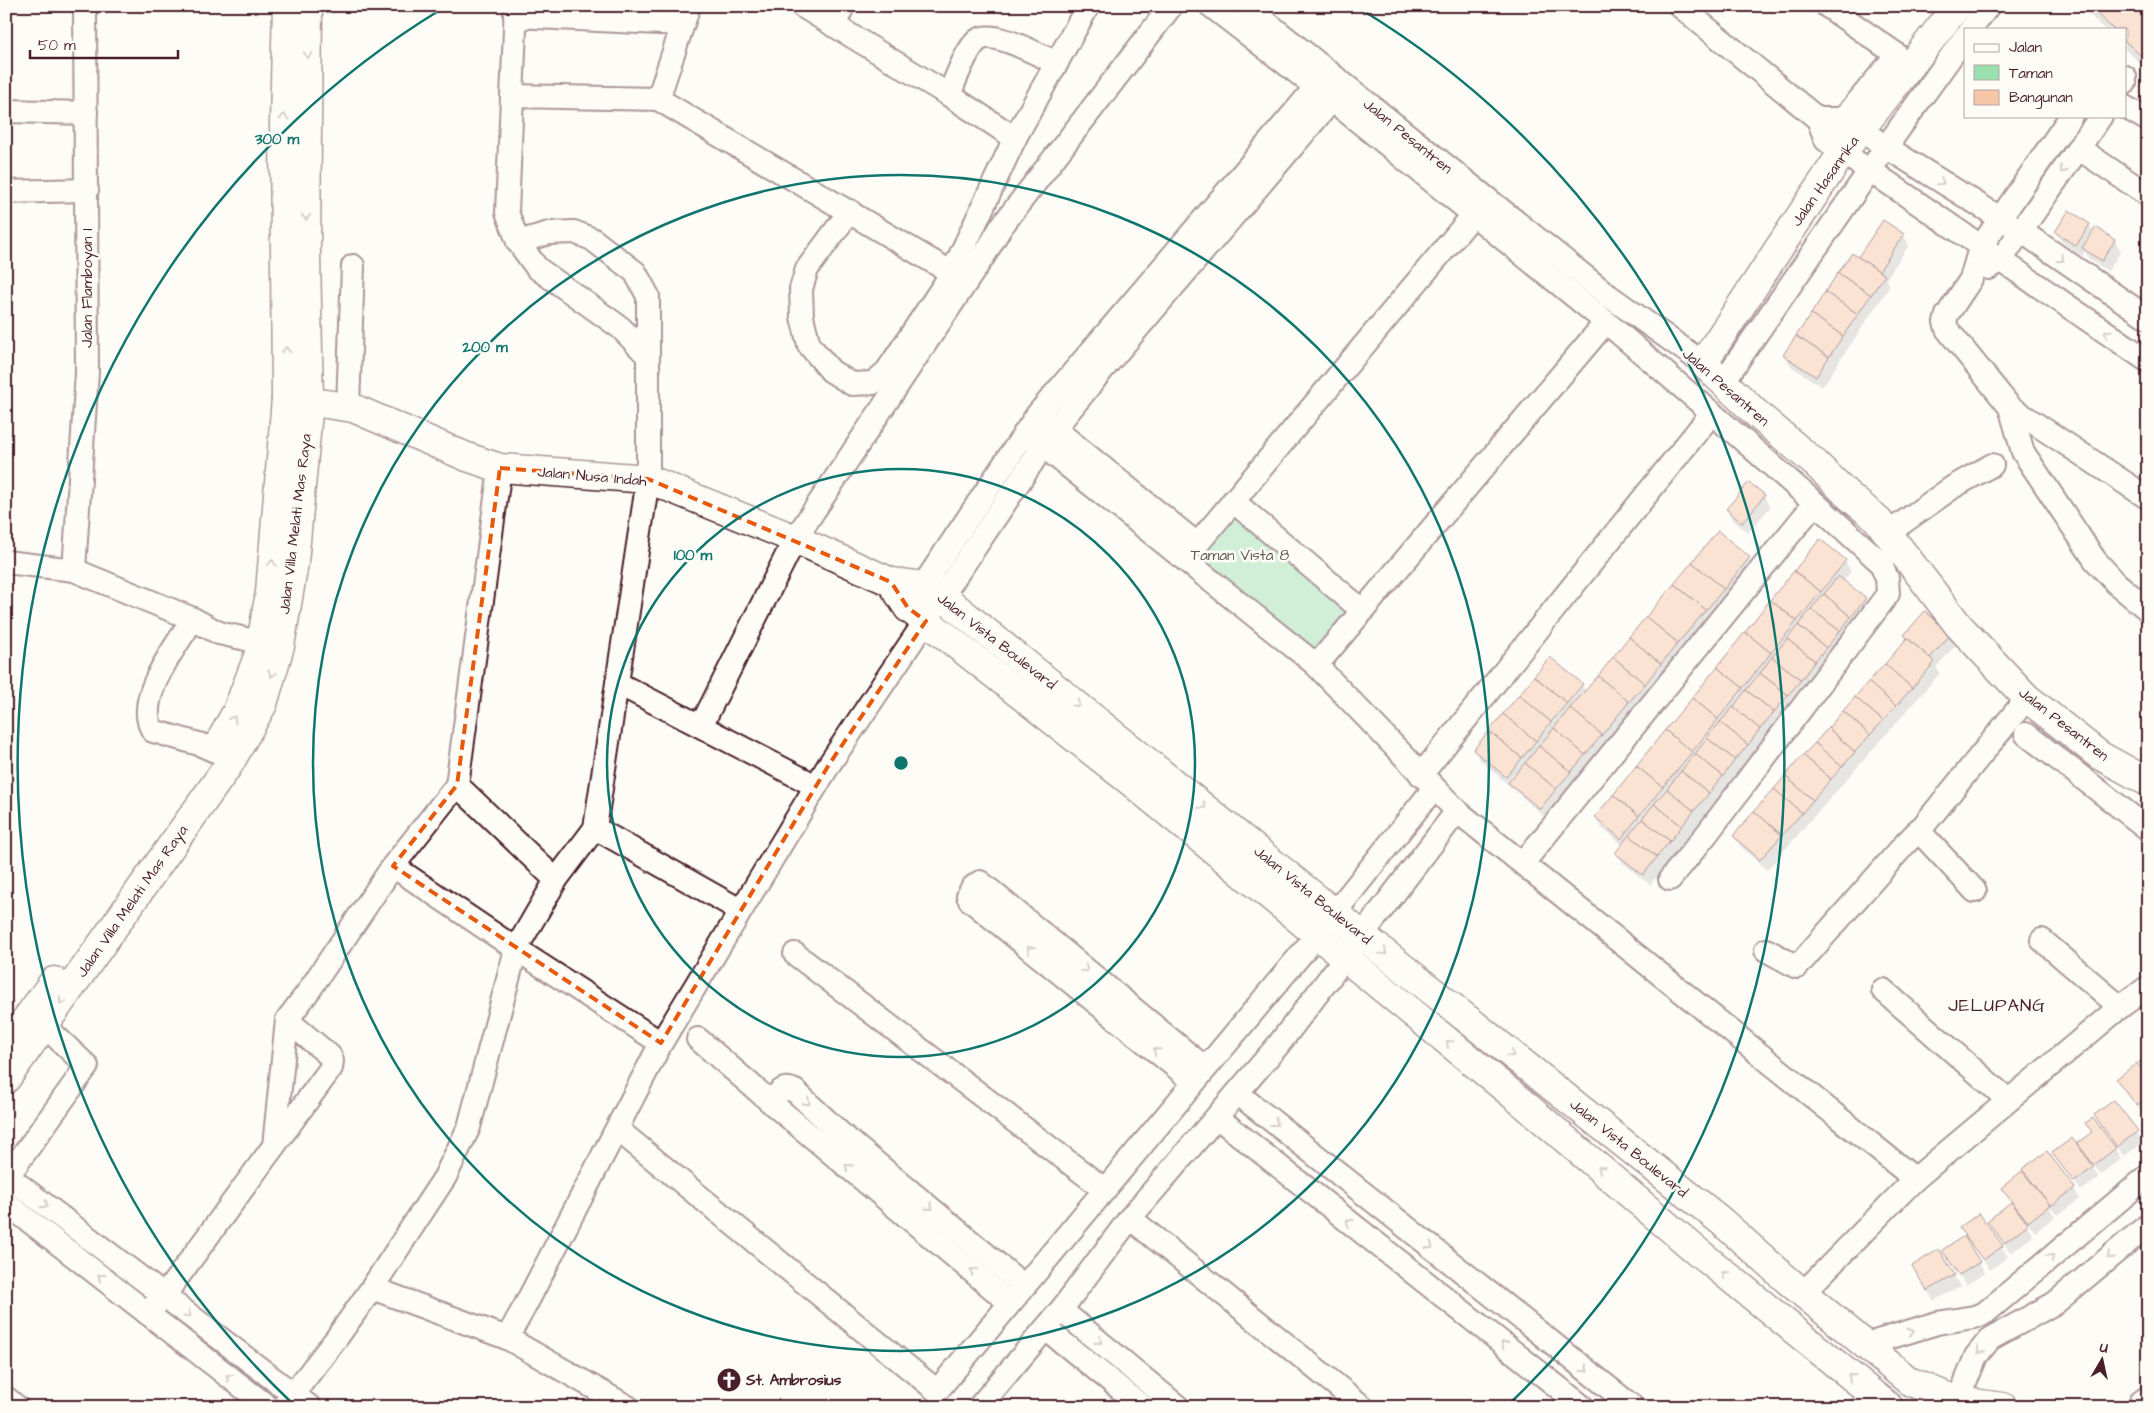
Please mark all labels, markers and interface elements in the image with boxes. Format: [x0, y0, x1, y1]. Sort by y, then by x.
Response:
scale bar [30, 28, 178, 60]
legend [1964, 28, 2126, 118]
text: 50 m [38, 35, 76, 56]
text: Jalan [2009, 37, 2043, 58]
one-way arrow [303, 52, 313, 59]
text: Taman [2009, 63, 2053, 84]
text: Bangunan [2009, 87, 2073, 109]
street label: Jalan Pesantren [1359, 94, 1457, 179]
one-way arrow [279, 113, 289, 120]
text: 300 m [254, 129, 299, 150]
street label: Jalan Hasanrika [1786, 132, 1865, 231]
one-way arrow [2060, 164, 2069, 174]
one-way arrow [1936, 175, 1945, 185]
one-way arrow [301, 214, 311, 222]
street label: Jalan Flamboyan I [77, 228, 99, 348]
one-way arrow [2055, 253, 2065, 262]
one-way arrow [2104, 330, 2113, 340]
text: 200 m [461, 337, 508, 358]
street label: Jalan Pesantren [1678, 344, 1774, 432]
one-way arrow [281, 345, 291, 353]
street label: Jalan Villa Melati Mas Raya [274, 432, 318, 616]
street label: Jalan Nusa Indah [536, 461, 648, 492]
text: 100 m [674, 545, 713, 566]
park label: Taman Vista 8 [1191, 545, 1289, 566]
one-way arrow [267, 558, 278, 566]
street label: Jalan Vista Boulevard [932, 588, 1061, 695]
one-way arrow [267, 670, 277, 678]
street label: Jalan Pesantren [2014, 682, 2114, 767]
one-way arrow [1071, 699, 1080, 708]
one-way arrow [227, 715, 237, 724]
centre of rings [892, 754, 910, 772]
one-way arrow [1197, 801, 1206, 809]
street label: Jalan Villa Melati Mas Raya [72, 821, 194, 982]
street label: Jalan Vista Boulevard [1249, 841, 1376, 950]
one-way arrow [1026, 945, 1035, 954]
one-way arrow [1378, 947, 1387, 955]
one-way arrow [1080, 964, 1089, 973]
district label: JELUPANG [1948, 993, 2046, 1018]
one-way arrow [59, 995, 68, 1005]
one-way arrow [1446, 1039, 1455, 1048]
one-way arrow [1153, 1048, 1162, 1056]
one-way arrow [1505, 1048, 1514, 1056]
street label: Jalan Vista Boulevard [1565, 1094, 1692, 1203]
one-way arrow [801, 1096, 810, 1105]
one-way arrow [1270, 1118, 1279, 1127]
one-way arrow [845, 1165, 854, 1173]
one-way arrow [1597, 1166, 1606, 1175]
one-way arrow [39, 1199, 48, 1207]
one-way arrow [925, 1202, 934, 1211]
one-way arrow [1346, 1219, 1355, 1227]
one-way arrow [1424, 1241, 1433, 1249]
one-way arrow [2107, 1251, 2116, 1260]
one-way arrow [2045, 1254, 2054, 1263]
one-way arrow [970, 1269, 979, 1277]
one-way arrow [1722, 1272, 1731, 1280]
one-way arrow [98, 1274, 107, 1282]
one-way arrow [182, 1308, 192, 1317]
one-way arrow [1907, 1326, 1915, 1336]
one-way arrow [1093, 1336, 1102, 1345]
north arrow [2076, 1336, 2126, 1386]
text: U [2098, 1338, 2109, 1359]
one-way arrow [1500, 1341, 1510, 1350]
one-way arrow [1977, 1345, 1986, 1355]
one-way arrow [1579, 1363, 1589, 1372]
church icon: St. Ambrosius [716, 1367, 742, 1393]
place label: St. Ambrosius [745, 1370, 842, 1391]
one-way arrow [226, 1374, 235, 1382]
one-way arrow [1848, 1374, 1857, 1382]

